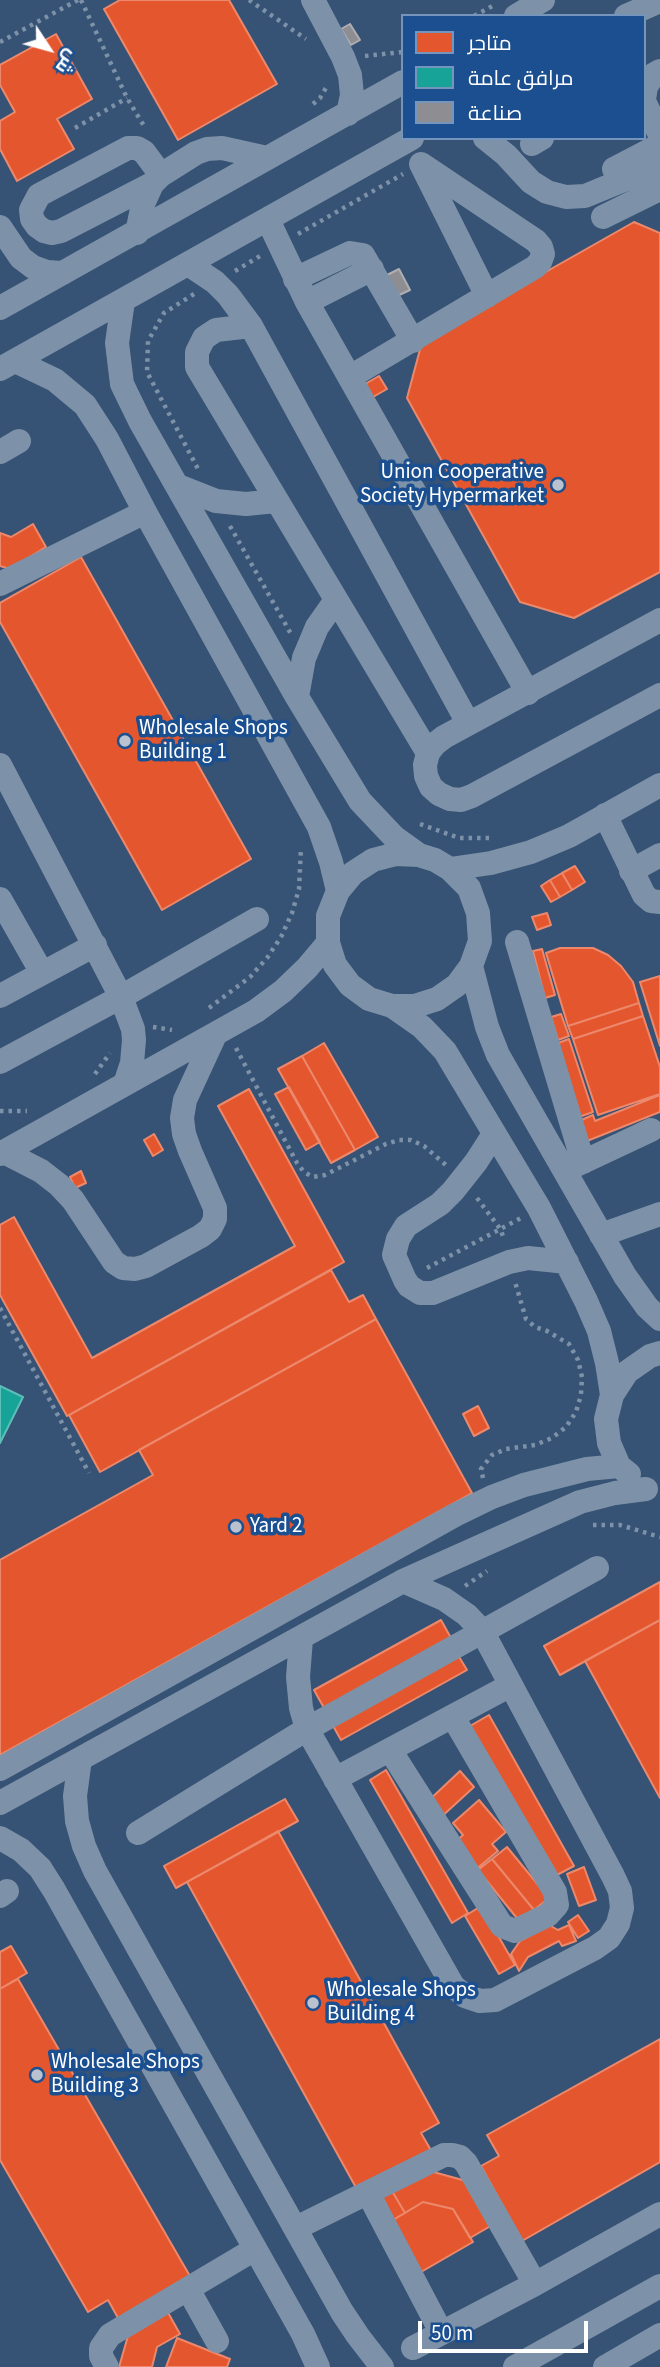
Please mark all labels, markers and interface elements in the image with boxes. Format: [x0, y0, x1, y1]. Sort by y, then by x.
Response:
north arrow [14, 14, 84, 84]
legend [401, 14, 646, 140]
text: متاجر [468, 28, 512, 58]
text: ش [48, 44, 84, 79]
text: مرافق عامة [468, 63, 573, 93]
text: صناعة [468, 98, 522, 128]
place label: Union Cooperative Society Hypermarket [360, 460, 544, 510]
marker: Union Cooperative Society Hypermarket [550, 477, 566, 493]
place label: Wholesale Shops Building 1 [139, 716, 288, 766]
marker: Wholesale Shops Building 1 [117, 733, 133, 749]
place label: Yard 2 [250, 1514, 303, 1540]
marker: Yard 2 [228, 1519, 244, 1535]
place label: Wholesale Shops Building 4 [327, 1978, 476, 2028]
marker: Wholesale Shops Building 4 [305, 1995, 321, 2011]
place label: Wholesale Shops Building 3 [51, 2050, 200, 2100]
marker: Wholesale Shops Building 3 [29, 2067, 45, 2083]
scale bar [422, 2308, 592, 2352]
text: 50 m [431, 2318, 473, 2348]

